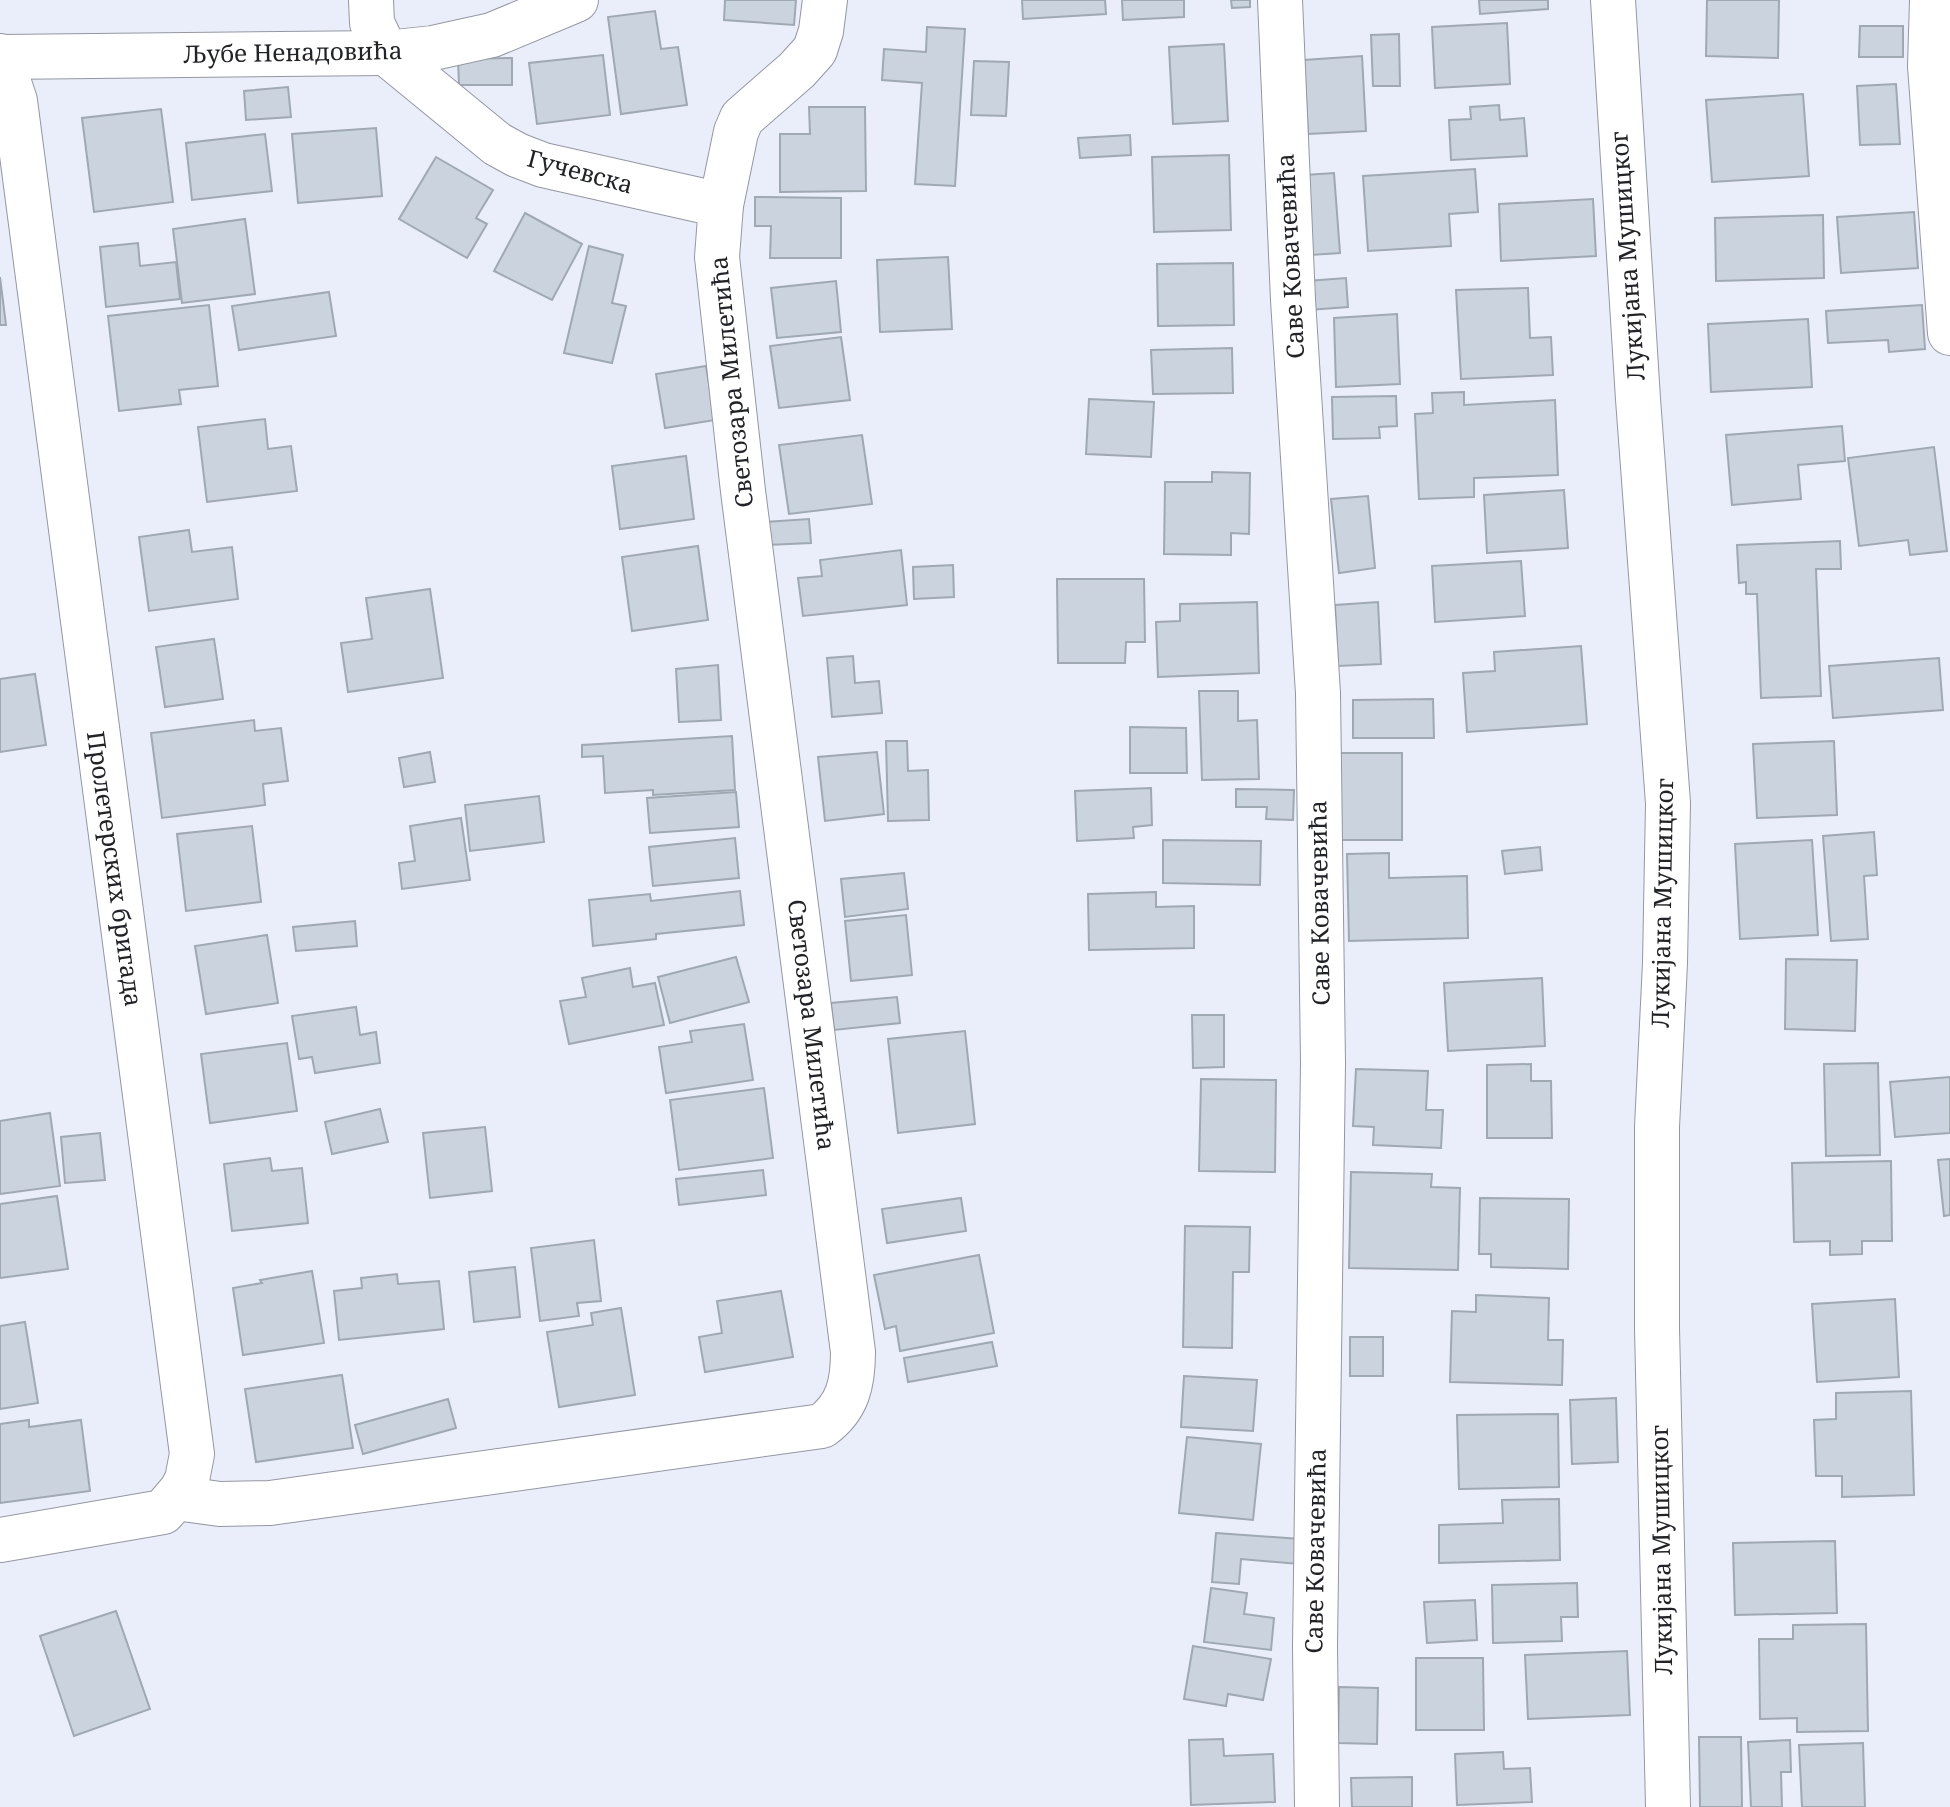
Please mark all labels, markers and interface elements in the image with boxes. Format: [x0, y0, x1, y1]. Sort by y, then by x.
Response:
street label: Љубе Ненадовића [183, 33, 403, 70]
street label: Лукијана Мушицког [1601, 130, 1652, 382]
street label: Гучевска [524, 141, 637, 200]
street label: Саве Ковачевића [1268, 153, 1311, 360]
street label: Светозара Милетића [701, 255, 760, 510]
street label: Пролетерских бригада [80, 729, 151, 1009]
street label: Лукијана Мушицког [1643, 778, 1680, 1028]
street label: Саве Ковачевића [1300, 800, 1337, 1006]
street label: Светозара Милетића [781, 897, 844, 1152]
street label: Лукијана Мушицког [1642, 1425, 1679, 1675]
street label: Саве Ковачевића [1296, 1448, 1333, 1654]

